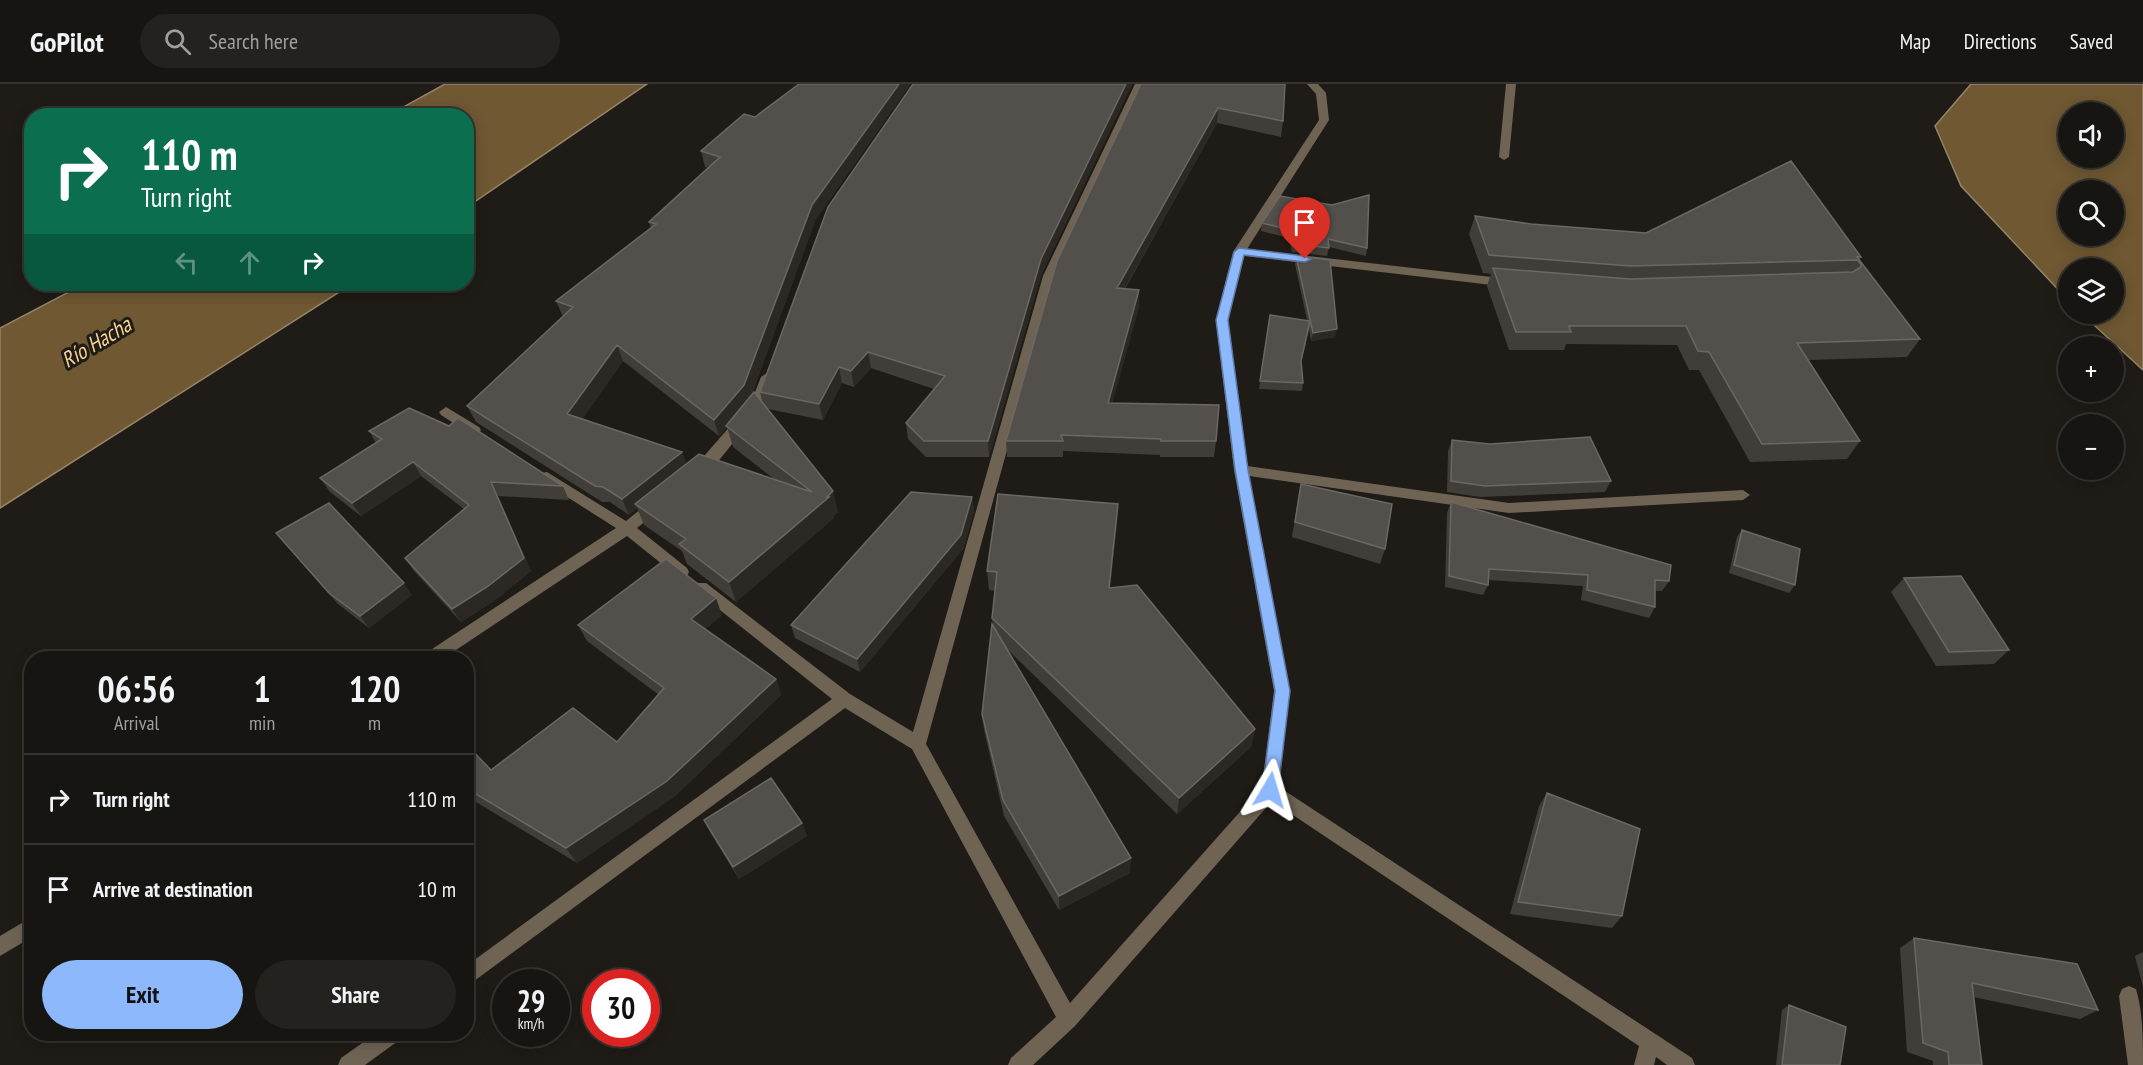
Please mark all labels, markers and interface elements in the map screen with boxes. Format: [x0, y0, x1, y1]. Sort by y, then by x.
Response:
search box [140, 14, 560, 68]
text: GoPilot [30, 23, 104, 60]
icon: search [161, 25, 194, 58]
text: Search here [209, 27, 298, 55]
text: Map [1900, 28, 1931, 55]
text: Directions [1964, 28, 2037, 55]
text: Saved [2070, 28, 2113, 55]
map controls [2058, 102, 2124, 480]
button: sound [2058, 102, 2124, 168]
text: 110 m [141, 127, 238, 182]
icon: right [42, 132, 120, 210]
text: Turn right [141, 180, 232, 214]
button: search [2058, 180, 2124, 246]
pin [1279, 197, 1330, 259]
icon: arrive [1288, 206, 1321, 239]
icon: left [170, 246, 203, 279]
icon: ahead [233, 246, 266, 279]
icon: right [296, 246, 329, 279]
button: layers [2058, 258, 2124, 324]
water label: Río Hacha [56, 310, 137, 374]
button: + [2058, 336, 2124, 402]
button: − [2058, 414, 2124, 480]
text: 06:56 [98, 665, 175, 712]
text: 1 [253, 665, 271, 712]
text: 120 [349, 665, 400, 712]
text: Arrival [114, 710, 159, 736]
text: min [249, 710, 275, 736]
text: m [368, 710, 381, 736]
position arrow [1238, 758, 1302, 822]
icon: right [42, 783, 75, 816]
text: Turn right [93, 785, 170, 813]
text: 110 m [407, 785, 456, 813]
icon: arrive [42, 873, 75, 906]
text: Arrive at destination [93, 875, 253, 903]
text: 10 m [417, 875, 456, 903]
button: Exit [42, 960, 243, 1029]
button: Share [255, 960, 456, 1029]
speed limit sign: 30 [582, 969, 660, 1047]
text: 29 [517, 981, 545, 1020]
text: km/h [518, 1014, 544, 1033]

